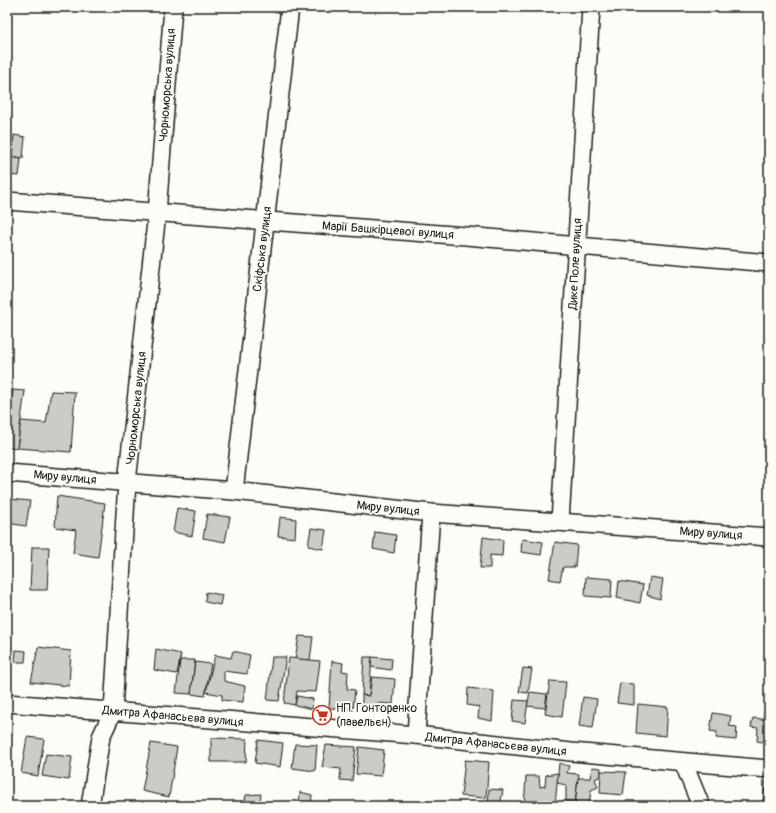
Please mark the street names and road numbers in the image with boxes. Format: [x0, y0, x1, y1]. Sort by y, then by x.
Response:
street label: Чорноморська вулиця [156, 27, 179, 142]
street label: Скіфська вулиця [250, 205, 275, 293]
street label: Марії Башкірцевої вулиця [321, 218, 455, 243]
street label: Дике Поле вулиця [566, 218, 585, 311]
street label: Чорноморська вулиця [123, 350, 150, 465]
street label: Миру вулиця [33, 467, 97, 488]
street label: Миру вулиця [356, 498, 421, 519]
street label: Миру вулиця [679, 524, 743, 543]
street label: Дмитра Афанасьєва вулиця [101, 703, 245, 730]
street label: Дмитра Афанасьєва вулиця [424, 730, 568, 759]

